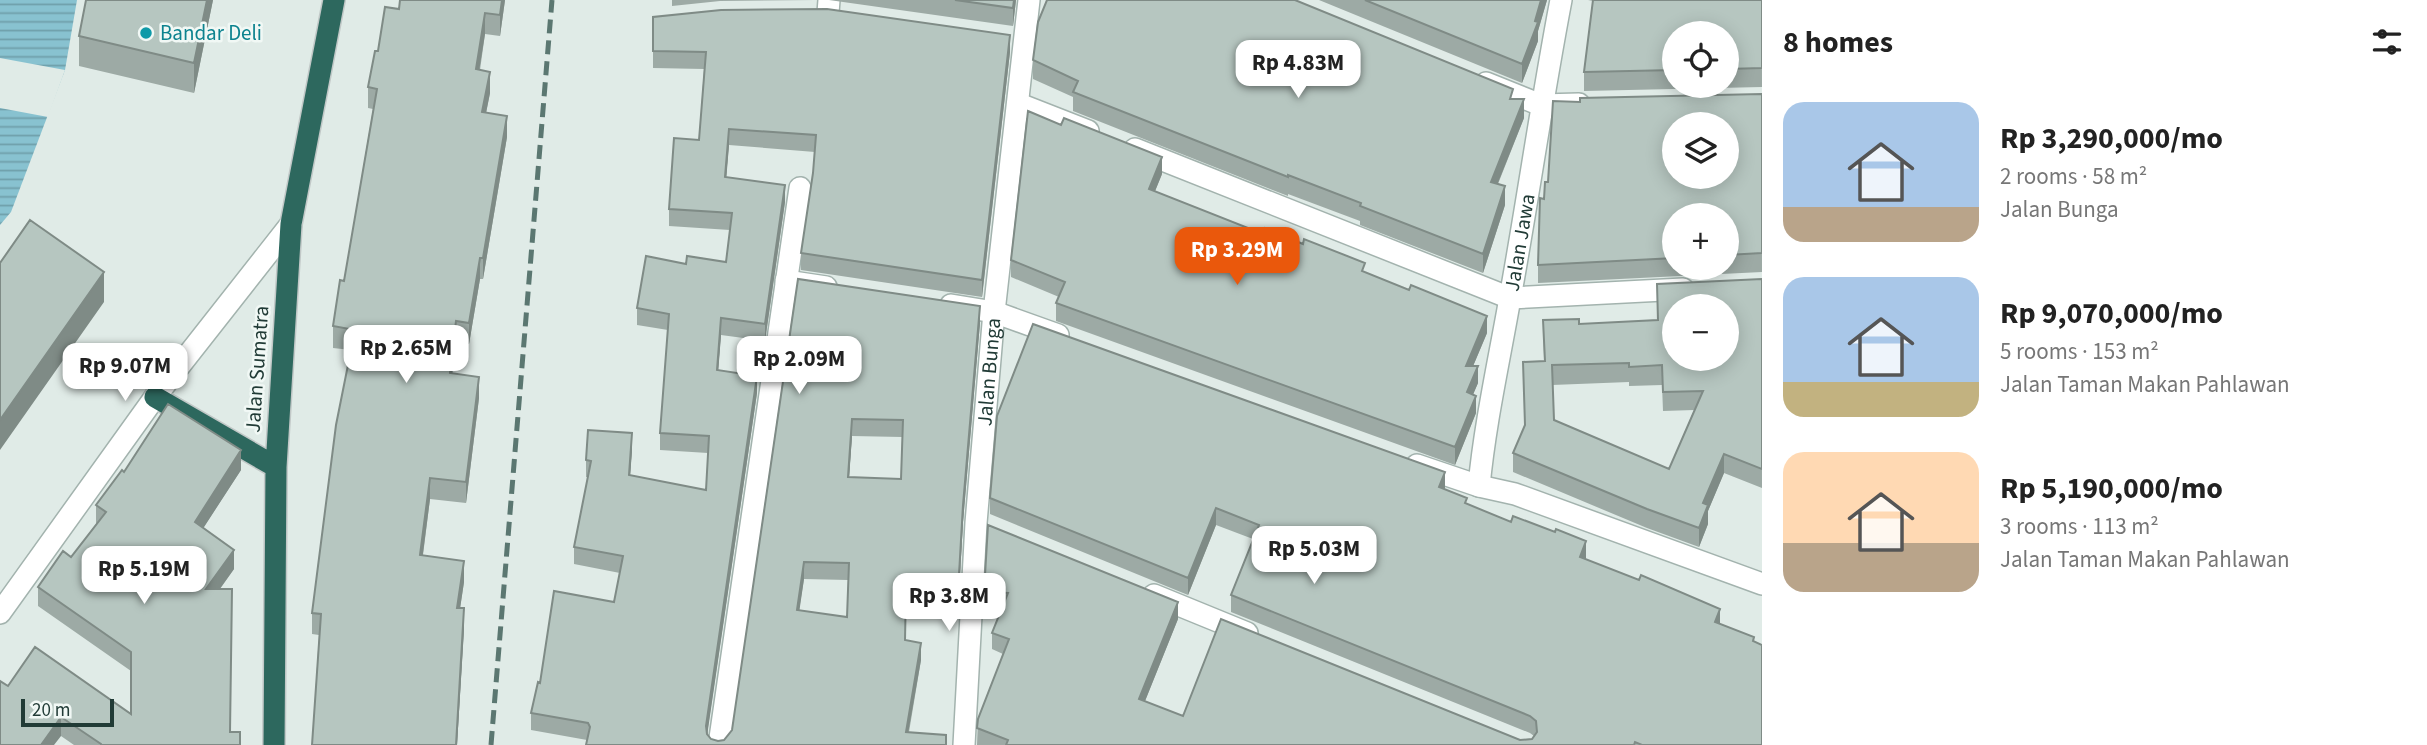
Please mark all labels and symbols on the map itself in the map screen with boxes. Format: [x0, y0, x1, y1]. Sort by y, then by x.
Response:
place label: Bandar Deli [160, 18, 262, 48]
marker: Bandar Deli [138, 25, 154, 41]
pin: Rp 4.83M [1226, 41, 1370, 100]
street label: Jalan Jawa [1497, 191, 1543, 294]
pin: Rp 3.29M [1165, 228, 1309, 287]
street label: Jalan Sumatra [238, 305, 276, 433]
street label: Jalan Bunga [969, 317, 1008, 427]
pin: Rp 2.65M [334, 326, 478, 385]
pin: Rp 2.09M [727, 336, 871, 396]
pin: Rp 9.07M [53, 344, 197, 403]
pin: Rp 5.03M [1242, 526, 1386, 586]
pin: Rp 5.19M [72, 546, 216, 606]
pin: Rp 3.8M [884, 574, 1014, 633]
scale bar [21, 696, 114, 728]

